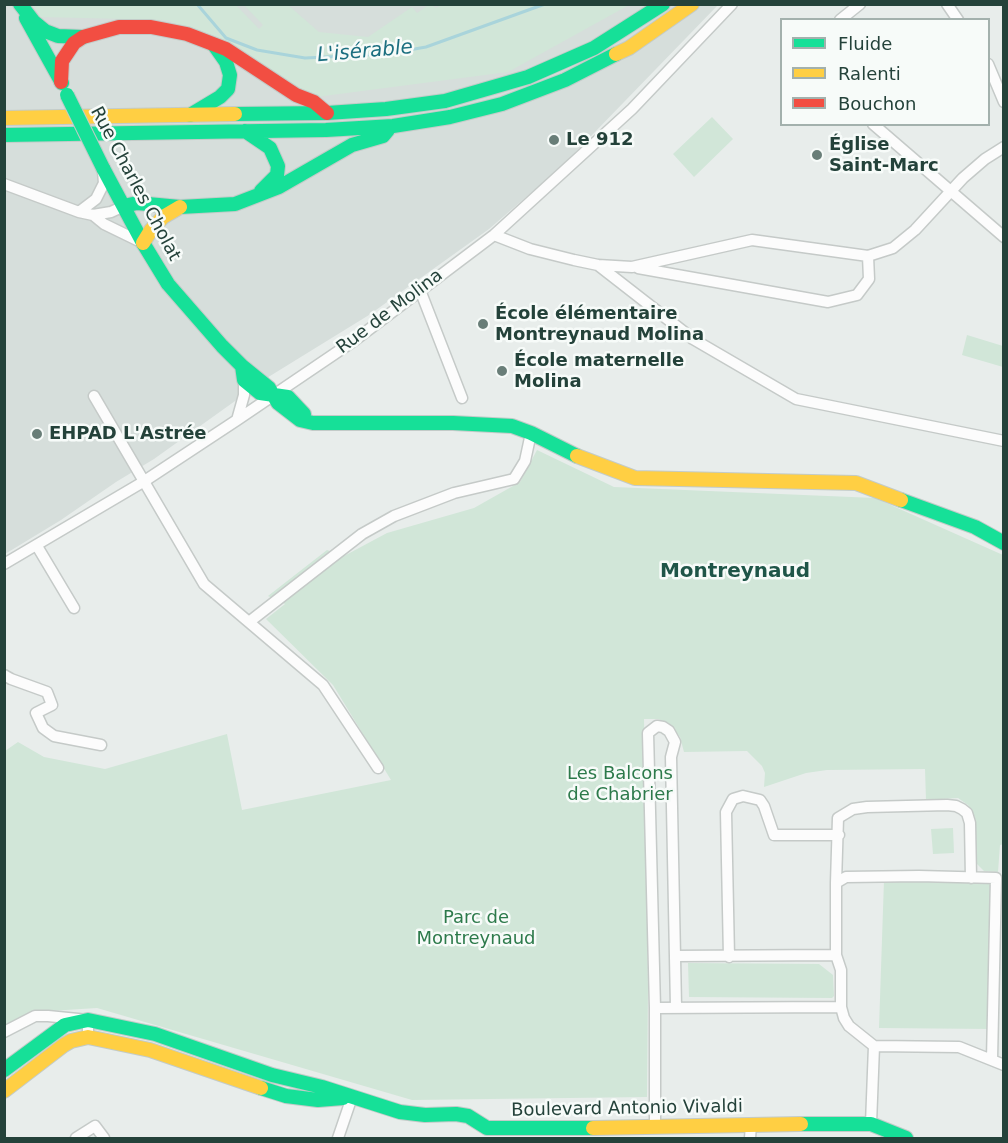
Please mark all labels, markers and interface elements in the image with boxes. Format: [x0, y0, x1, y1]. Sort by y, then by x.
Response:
legend [780, 18, 990, 126]
text: Fluide [838, 33, 892, 54]
water label: L'isérable [316, 36, 414, 68]
text: Ralenti [838, 63, 901, 84]
text: Bouchon [838, 93, 917, 114]
street label: Rue Charles Cholat [85, 103, 185, 265]
place label: Le 912 [566, 129, 634, 151]
marker: Le 912 [547, 133, 561, 147]
place label: Église Saint-Marc [829, 134, 939, 176]
marker: Église Saint-Marc [810, 148, 824, 162]
street label: Rue de Molina [333, 265, 447, 359]
place label: École élémentaire Montreynaud Molina [495, 303, 704, 346]
marker: École élémentaire Montreynaud Molina [476, 317, 490, 331]
place label: École maternelle Molina [514, 350, 684, 392]
marker: École maternelle Molina [495, 364, 509, 378]
place label: EHPAD L'Astrée [49, 423, 207, 445]
marker: EHPAD L'Astrée [30, 427, 44, 441]
district label: Montreynaud [660, 560, 810, 584]
park label: Les Balcons de Chabrier [567, 763, 673, 806]
park label: Parc de Montreynaud [416, 907, 536, 950]
street label: Boulevard Antonio Vivaldi [511, 1096, 743, 1122]

